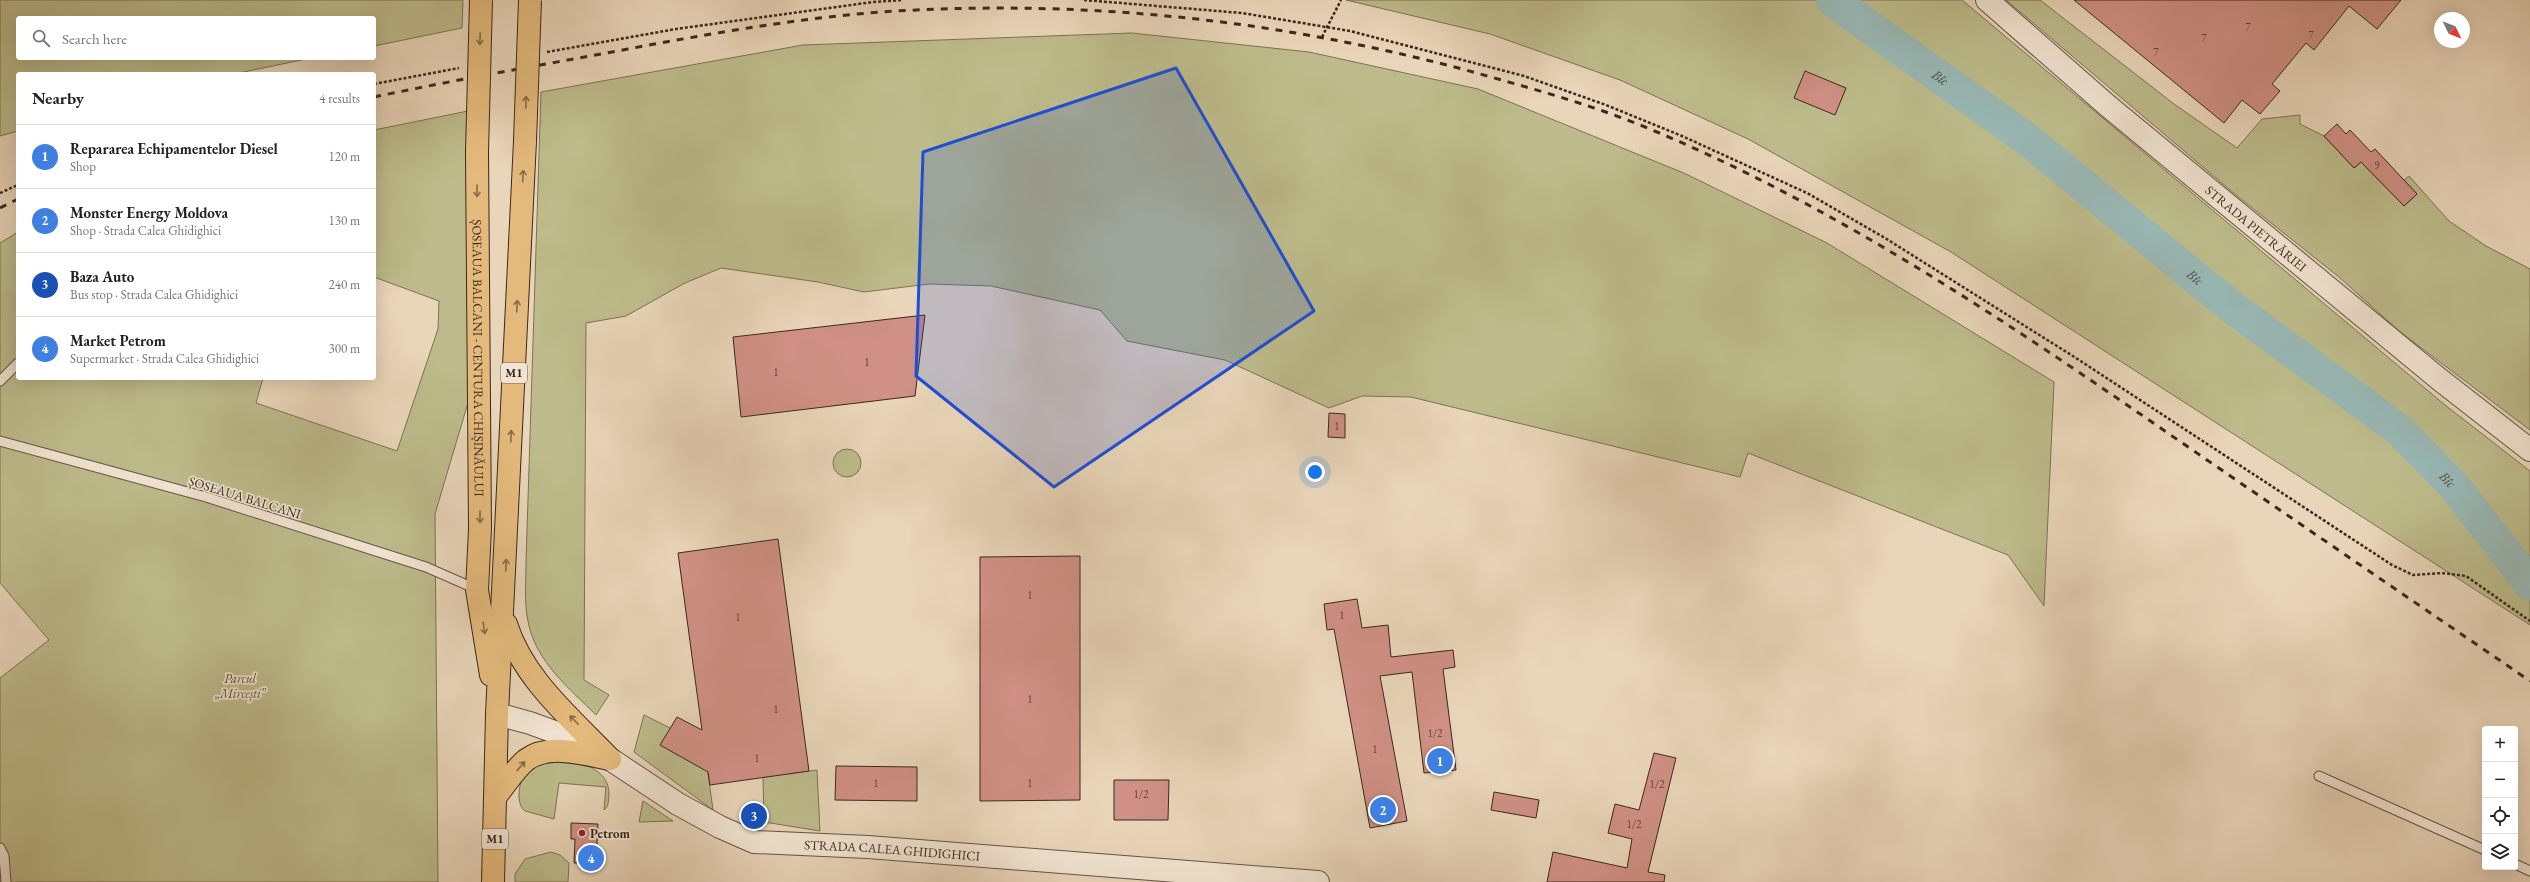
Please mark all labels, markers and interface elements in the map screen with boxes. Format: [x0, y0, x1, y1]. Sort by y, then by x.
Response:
north arrow [2434, 12, 2470, 48]
search box [16, 16, 376, 60]
house number: 7 [2245, 20, 2251, 34]
icon: search [30, 27, 52, 49]
house number: 7 [2308, 28, 2314, 42]
text: Search here [62, 29, 127, 48]
house number: 7 [2201, 31, 2207, 45]
one-way arrow [476, 32, 484, 45]
house number: 7 [2153, 45, 2159, 59]
water label: Bîc [1928, 65, 1953, 90]
text: Nearby [32, 87, 84, 109]
text: 4 results [319, 90, 360, 107]
one-way arrow [522, 96, 530, 109]
text: Repararea Echipamentelor Diesel [70, 139, 278, 158]
text: 1 [42, 148, 48, 165]
text: 120 m [329, 148, 360, 165]
text: Shop [70, 158, 96, 175]
house number: 9 [2374, 158, 2380, 172]
one-way arrow [519, 170, 527, 183]
street label: STRADA PIETRĂRIEI [2202, 182, 2311, 276]
one-way arrow [474, 184, 481, 197]
text: Monster Energy Moldova [70, 203, 228, 222]
text: 2 [42, 212, 48, 229]
text: 130 m [329, 212, 360, 229]
street label: ȘOSEAUA BALCANI - CENTURA CHIȘINĂULUI [469, 219, 488, 497]
text: Shop · Strada Calea Ghidighici [70, 222, 221, 239]
water label: Bîc [2182, 264, 2208, 290]
text: Baza Auto [70, 267, 134, 286]
text: 3 [42, 276, 48, 293]
text: 240 m [329, 276, 360, 293]
text: Bus stop · Strada Calea Ghidighici [70, 286, 238, 303]
one-way arrow [513, 300, 521, 313]
text: Market Petrom [70, 331, 166, 350]
text: 4 [42, 340, 48, 357]
text: 300 m [329, 340, 360, 357]
text: Supermarket · Strada Calea Ghidighici [70, 350, 259, 367]
house number: 1 [864, 355, 870, 369]
road number: M1 [501, 363, 527, 383]
house number: 1 [773, 365, 779, 379]
house number: 1 [1334, 419, 1340, 433]
one-way arrow [507, 430, 515, 443]
your location [1305, 462, 1325, 482]
water label: Bîc [2435, 466, 2460, 492]
street label: ȘOSEAUA BALCANI [187, 472, 304, 523]
one-way arrow [476, 510, 484, 523]
one-way arrow [502, 559, 509, 572]
house number: 1 [1027, 588, 1033, 602]
house number: 1 [1339, 608, 1345, 622]
house number: 1 [735, 610, 741, 624]
one-way arrow [480, 621, 488, 634]
park label: Parcul „Mircești” [214, 670, 267, 702]
house number: 1 [1027, 692, 1033, 706]
house number: 1 [773, 702, 779, 716]
one-way arrow [569, 715, 578, 725]
house number: 1/2 [1428, 726, 1443, 740]
map controls [2482, 726, 2518, 870]
button: + [2482, 726, 2518, 762]
house number: 1 [1372, 742, 1378, 756]
pin: 1 [1427, 746, 1453, 776]
house number: 1 [754, 751, 760, 765]
one-way arrow [517, 761, 526, 771]
button: − [2482, 762, 2518, 798]
house number: 1 [873, 776, 879, 790]
house number: 1 [1027, 776, 1033, 790]
house number: 1/2 [1650, 777, 1665, 791]
house number: 1/2 [1134, 787, 1149, 801]
pin: 2 [1370, 795, 1396, 825]
button: locate [2482, 798, 2518, 834]
pin: 3 [741, 801, 767, 831]
house number: 1/2 [1627, 817, 1642, 831]
place label: Petrom [590, 825, 631, 842]
marker: Petrom [577, 828, 587, 838]
road number: M1 [482, 829, 508, 849]
button: layers [2482, 834, 2518, 870]
street label: STRADA CALEA GHIDIGHICI [804, 836, 981, 865]
pin: 4 [578, 843, 604, 873]

